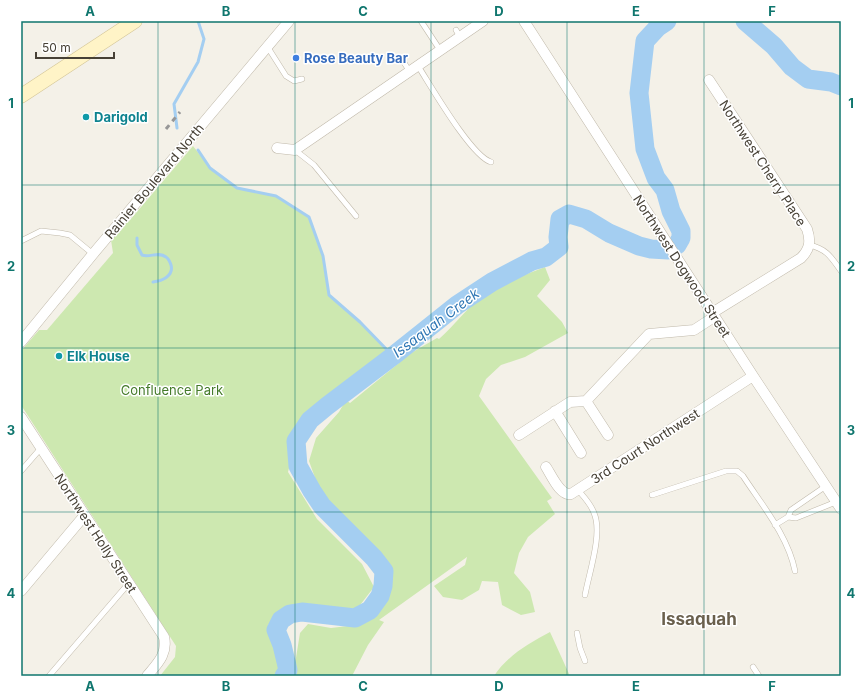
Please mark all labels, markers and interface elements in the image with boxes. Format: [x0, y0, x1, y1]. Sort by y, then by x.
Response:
text: A [85, 3, 95, 19]
text: B [222, 3, 231, 19]
text: C [358, 3, 368, 19]
text: D [494, 3, 504, 19]
text: E [632, 3, 640, 19]
text: F [768, 3, 776, 19]
scale bar [36, 34, 114, 60]
text: 50 m [42, 40, 71, 55]
place label: Rose Beauty Bar [304, 50, 409, 66]
marker: Rose Beauty Bar [291, 53, 301, 63]
text: 1 [8, 95, 14, 111]
text: 1 [848, 95, 854, 111]
street label: Northwest Cherry Place [716, 97, 810, 229]
place label: Darigold [94, 109, 148, 125]
marker: Darigold [81, 112, 91, 122]
street label: Rainier Boulevard North [101, 120, 207, 242]
street label: Northwest Dogwood Street [630, 192, 734, 340]
text: 2 [7, 258, 15, 274]
text: 2 [847, 258, 855, 274]
water label: Issaquah Creek [389, 284, 483, 361]
place label: Elk House [67, 348, 130, 364]
marker: Elk House [54, 351, 64, 361]
park label: Confluence Park [121, 382, 223, 398]
street label: 3rd Court Northwest [588, 405, 702, 487]
text: 3 [7, 422, 15, 438]
text: 3 [847, 422, 855, 438]
street label: Northwest Holly Street [51, 470, 141, 596]
text: 4 [7, 585, 16, 601]
text: 4 [847, 585, 856, 601]
district label: Issaquah [661, 609, 737, 629]
text: A [85, 678, 95, 694]
text: B [222, 678, 231, 694]
text: C [358, 678, 368, 694]
text: D [494, 678, 504, 694]
text: E [632, 678, 640, 694]
text: F [768, 678, 776, 694]

